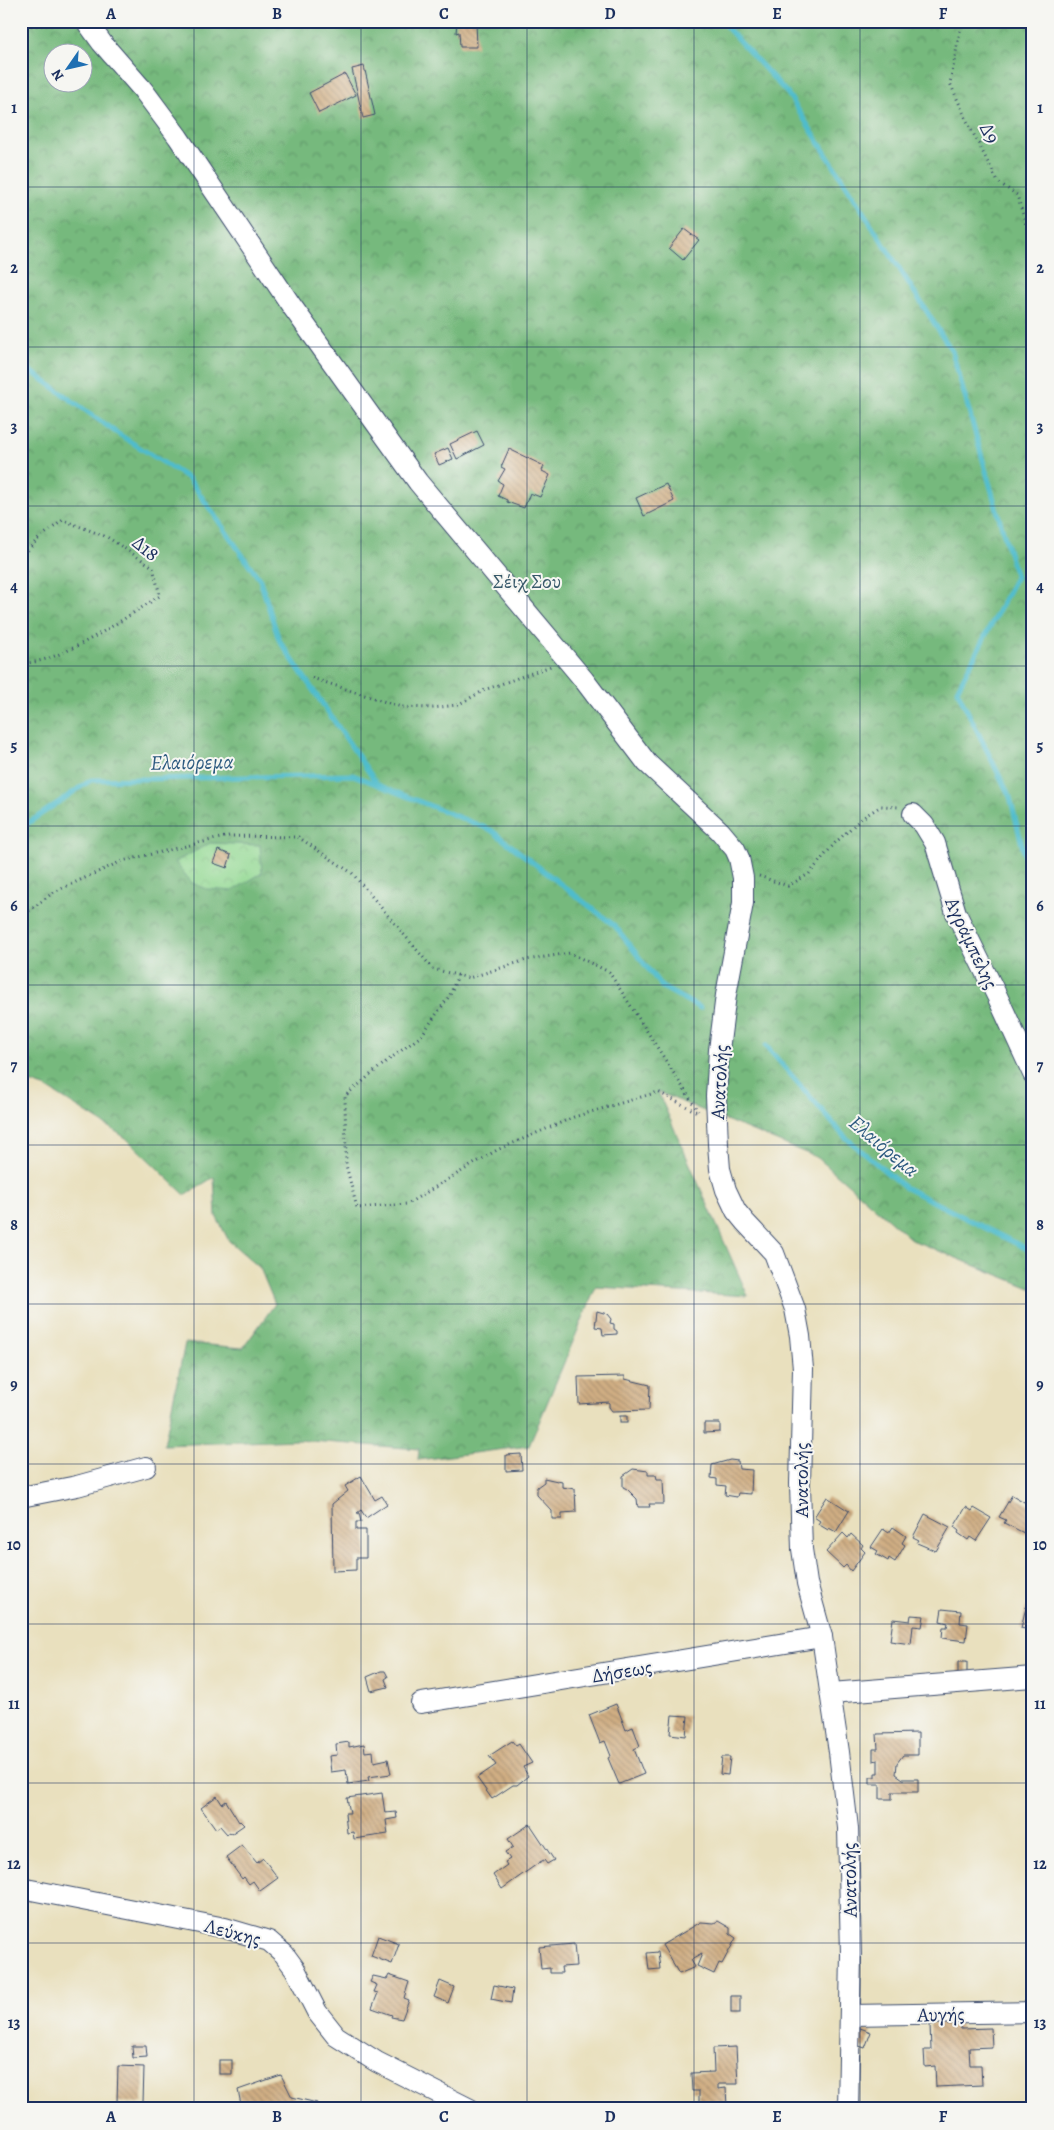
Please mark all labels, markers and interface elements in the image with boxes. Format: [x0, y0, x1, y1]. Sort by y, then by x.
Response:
text: A [105, 3, 117, 25]
text: B [272, 3, 282, 25]
text: C [439, 3, 449, 25]
text: D [604, 3, 616, 25]
text: E [772, 3, 782, 25]
text: F [939, 3, 948, 25]
north arrow [42, 42, 92, 92]
text: N [47, 65, 68, 85]
text: 1 [11, 97, 17, 119]
text: 1 [1037, 97, 1043, 119]
street label: Δ9 [973, 118, 1006, 148]
text: 2 [10, 257, 18, 279]
text: 2 [1036, 257, 1044, 279]
text: 3 [11, 416, 18, 438]
text: 3 [1037, 416, 1044, 438]
street label: Δ18 [127, 529, 165, 568]
park label: Σέιχ Σου [493, 568, 561, 595]
text: 4 [10, 576, 18, 598]
text: 4 [1036, 576, 1044, 598]
text: 5 [11, 735, 18, 757]
text: 5 [1037, 735, 1044, 757]
water label: Ελαιόρεμα [150, 747, 234, 777]
street label: Αγράμπελης [938, 892, 1005, 994]
text: 6 [10, 895, 18, 917]
text: 6 [1036, 895, 1044, 917]
street label: Ανατολής [704, 1044, 735, 1121]
text: 7 [11, 1055, 18, 1077]
text: 7 [1037, 1055, 1044, 1077]
water label: Ελαιόρεμα [843, 1109, 925, 1183]
text: 8 [10, 1214, 18, 1236]
text: 8 [1036, 1214, 1044, 1236]
text: 9 [10, 1374, 18, 1396]
text: 9 [1036, 1374, 1044, 1396]
street label: Ανατολής [788, 1443, 815, 1518]
text: 10 [7, 1534, 21, 1556]
text: 10 [1033, 1534, 1047, 1556]
street label: Δήσεως [590, 1653, 654, 1690]
text: 11 [8, 1693, 20, 1715]
text: 11 [1034, 1693, 1046, 1715]
street label: Ανατολής [835, 1842, 864, 1919]
text: 12 [7, 1853, 21, 1875]
text: 12 [1033, 1853, 1047, 1875]
street label: Λεύκης [201, 1912, 264, 1953]
street label: Αυγής [916, 2001, 965, 2028]
text: 13 [8, 2012, 20, 2034]
text: 13 [1034, 2012, 1046, 2034]
text: A [105, 2106, 117, 2128]
text: B [272, 2106, 282, 2128]
text: C [439, 2106, 449, 2128]
text: D [604, 2106, 616, 2128]
text: E [772, 2106, 782, 2128]
text: F [939, 2106, 948, 2128]

